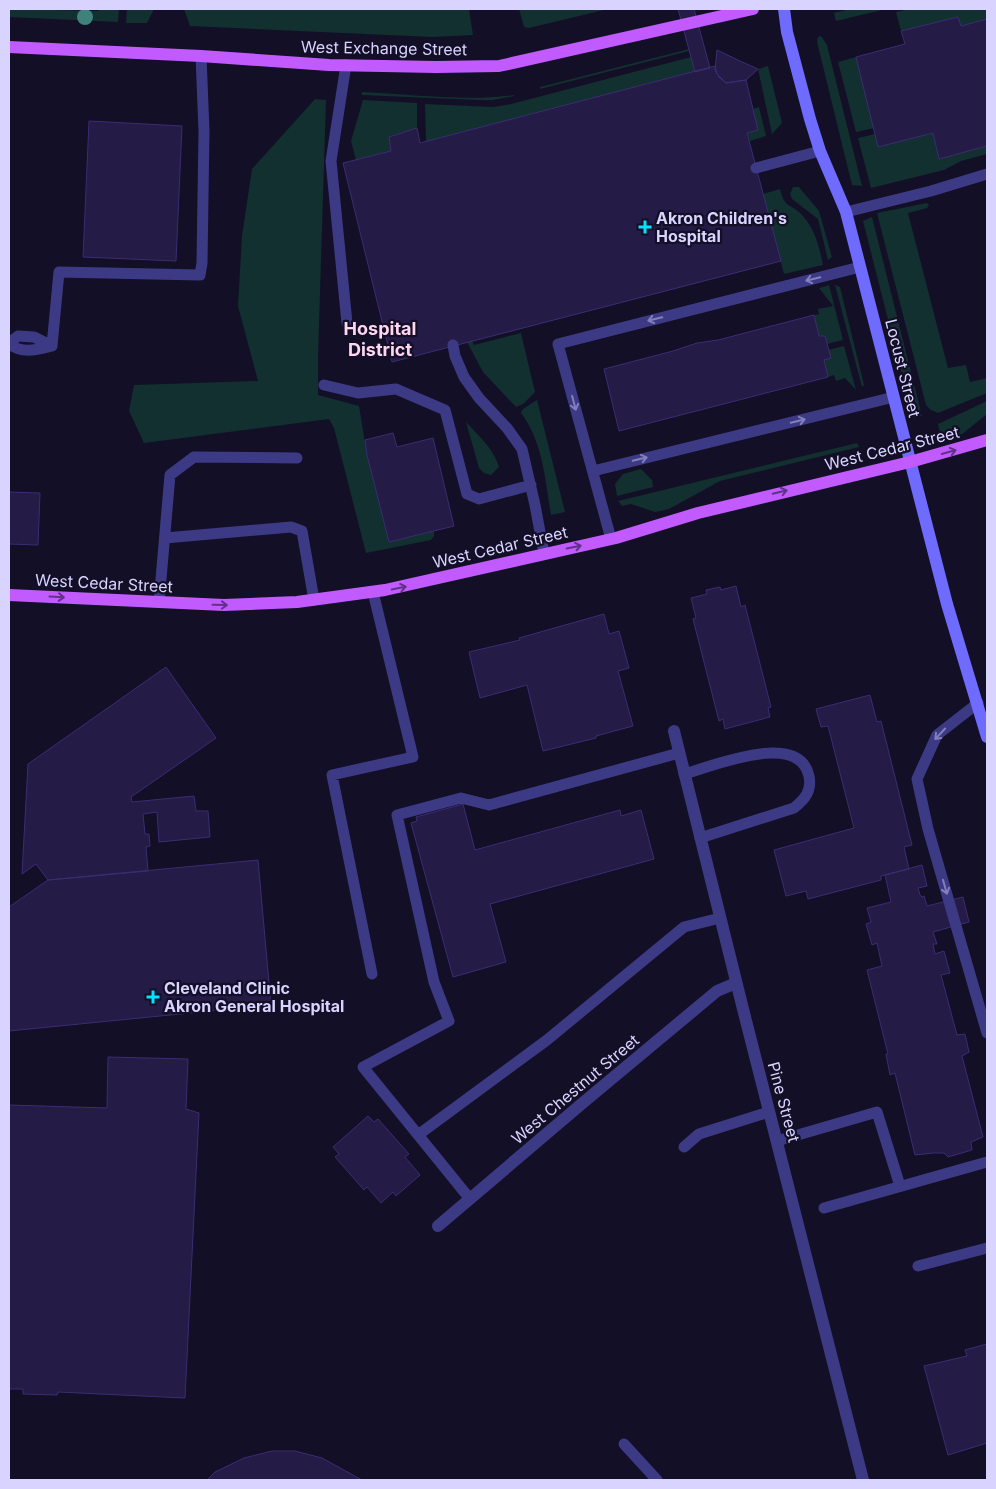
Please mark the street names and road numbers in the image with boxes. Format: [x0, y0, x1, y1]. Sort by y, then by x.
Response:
street label: West Exchange Street [301, 37, 467, 59]
street label: Locust Street [881, 317, 925, 419]
street label: West Cedar Street [823, 422, 961, 474]
street label: West Cedar Street [431, 522, 569, 572]
street label: West Cedar Street [35, 569, 173, 597]
street label: West Chestnut Street [507, 1030, 643, 1148]
street label: Pine Street [764, 1060, 804, 1144]

